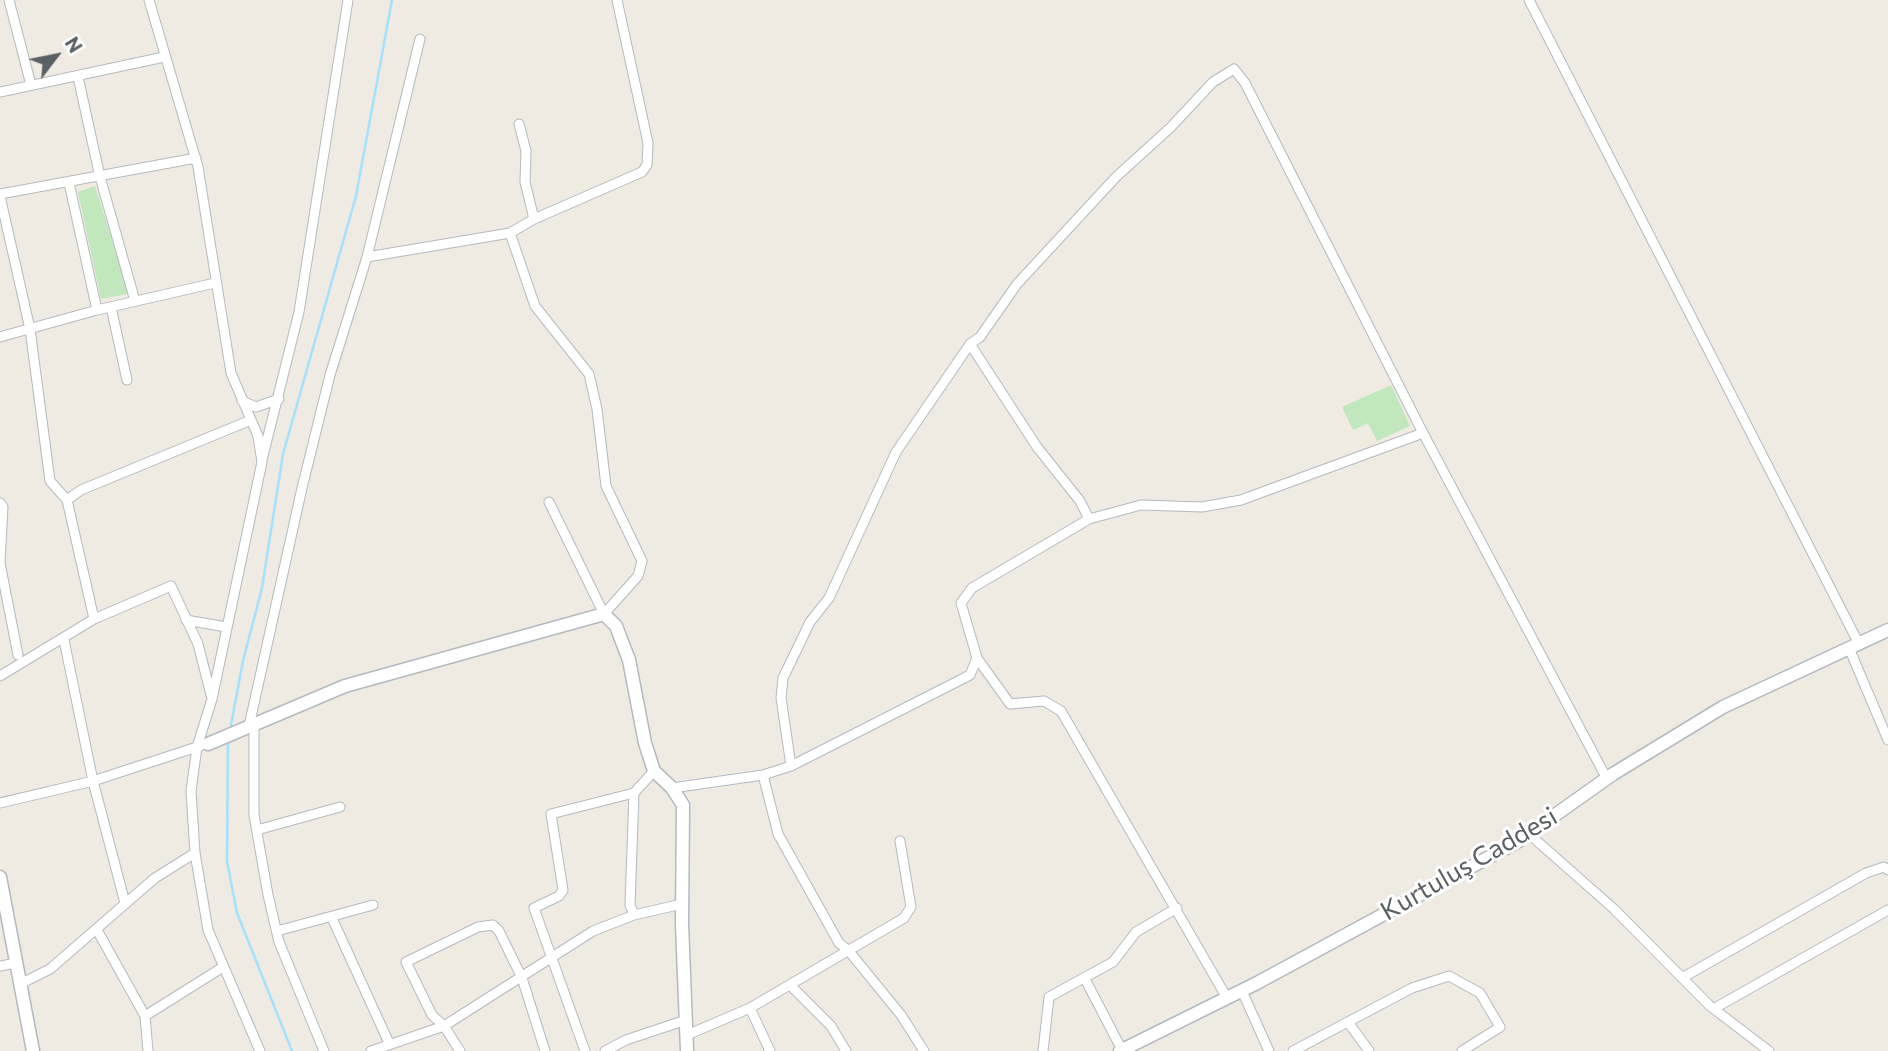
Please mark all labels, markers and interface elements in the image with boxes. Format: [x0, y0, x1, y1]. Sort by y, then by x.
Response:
north arrow [21, 21, 91, 91]
text: N [61, 32, 88, 57]
street label: Kurtuluş Caddesi [1375, 801, 1563, 927]

